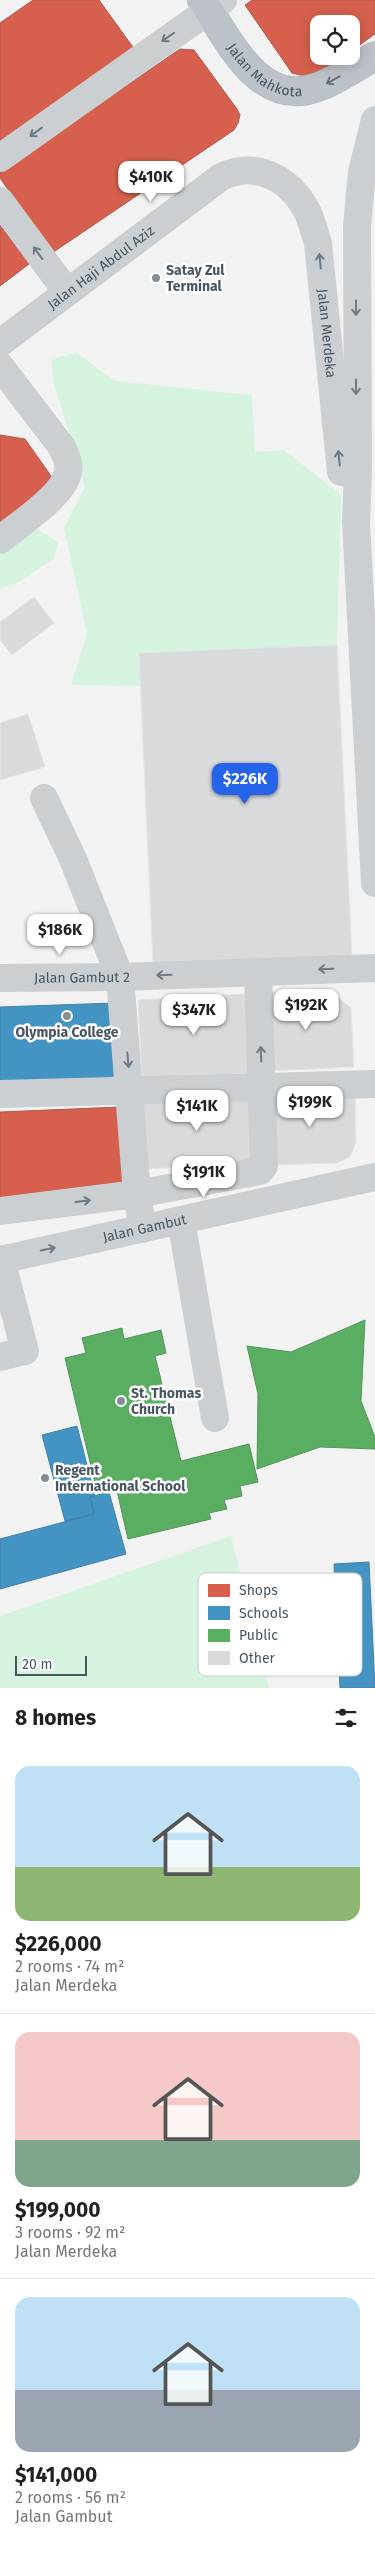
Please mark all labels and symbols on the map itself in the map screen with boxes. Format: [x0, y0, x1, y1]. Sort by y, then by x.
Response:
one-way arrow [162, 32, 176, 42]
street label: Jalan Mahkota [223, 40, 303, 100]
one-way arrow [325, 75, 340, 85]
one-way arrow [29, 127, 43, 137]
pin: $410K [116, 160, 186, 203]
street label: Jalan Haji Abdul Aziz [44, 222, 158, 313]
one-way arrow [33, 246, 43, 260]
one-way arrow [315, 253, 325, 269]
place label: Satay Zul Terminal [166, 262, 225, 295]
marker: Satay Zul Terminal [150, 272, 162, 284]
street label: Jalan Merdeka [314, 288, 340, 379]
one-way arrow [352, 300, 361, 316]
one-way arrow [351, 379, 361, 395]
one-way arrow [334, 450, 344, 466]
pin: $226K [210, 762, 280, 805]
pin: $186K [25, 914, 95, 956]
one-way arrow [319, 965, 335, 974]
street label: Jalan Gambut 2 [34, 969, 130, 987]
one-way arrow [156, 970, 172, 980]
pin: $192K [271, 988, 341, 1031]
pin: $347K [159, 994, 229, 1036]
marker: Olympia College [61, 1010, 73, 1022]
place label: Olympia College [15, 1024, 119, 1041]
one-way arrow [256, 1046, 265, 1062]
one-way arrow [123, 1052, 132, 1068]
pin: $199K [275, 1086, 345, 1128]
pin: $141K [162, 1090, 232, 1132]
pin: $191K [169, 1156, 239, 1198]
one-way arrow [75, 1196, 91, 1206]
street label: Jalan Gambut [101, 1211, 189, 1246]
one-way arrow [39, 1244, 55, 1253]
place label: St. Thomas Church [131, 1385, 201, 1418]
marker: St. Thomas Church [115, 1395, 127, 1407]
place label: Regent International School [55, 1462, 186, 1495]
marker: Regent International School [39, 1472, 51, 1484]
legend [198, 1573, 362, 1676]
text: Shops [239, 1582, 278, 1599]
text: Schools [239, 1605, 289, 1622]
text: Public [239, 1627, 278, 1644]
text: Other [239, 1650, 276, 1667]
scale bar [15, 1653, 88, 1676]

